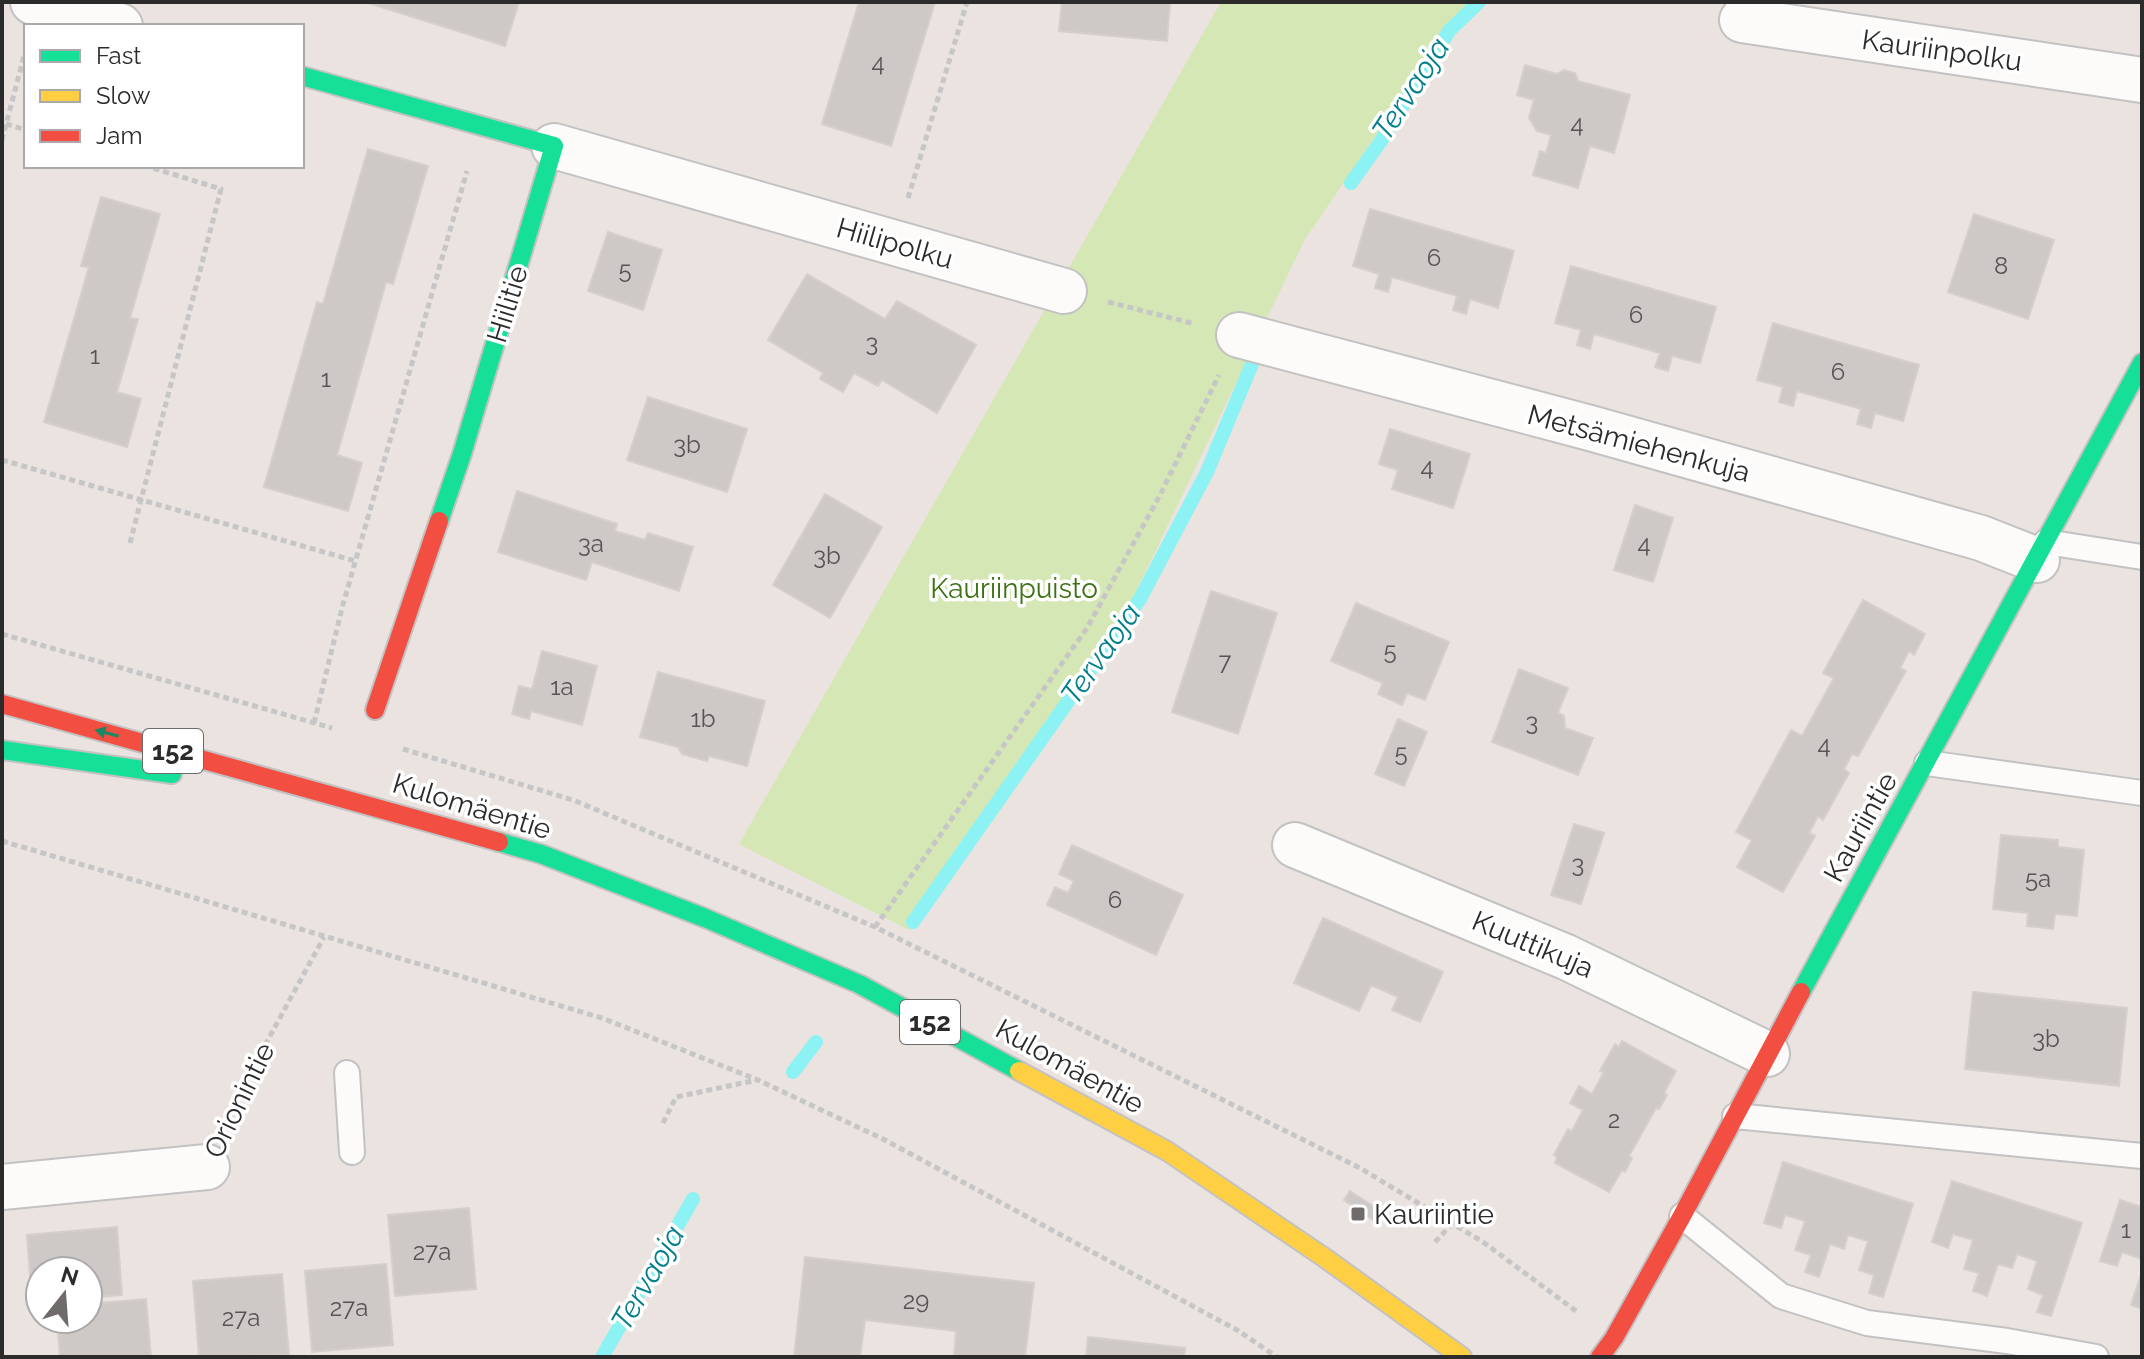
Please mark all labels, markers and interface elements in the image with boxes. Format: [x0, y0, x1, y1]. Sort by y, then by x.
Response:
street label: Kauriinpolku [1860, 23, 2024, 78]
legend [24, 24, 304, 168]
water label: Tervaoja [1365, 31, 1457, 146]
text: Fast [96, 41, 141, 70]
house number: 4 [871, 48, 885, 77]
text: Slow [96, 81, 151, 110]
house number: 4 [1570, 109, 1584, 138]
text: Jam [96, 121, 142, 150]
street label: Hiilipolku [833, 211, 957, 276]
house number: 6 [1427, 243, 1441, 272]
house number: 8 [1994, 251, 2008, 280]
house number: 5 [618, 255, 632, 284]
street label: Hiilitie [480, 262, 535, 347]
house number: 6 [1629, 300, 1643, 329]
house number: 3 [866, 328, 878, 357]
house number: 1 [90, 341, 100, 370]
house number: 6 [1831, 357, 1845, 386]
house number: 1 [321, 364, 331, 393]
street label: Metsämiehenkuja [1524, 398, 1754, 489]
house number: 3b [673, 430, 701, 459]
house number: 4 [1420, 452, 1434, 481]
house number: 3a [578, 529, 604, 558]
house number: 4 [1637, 529, 1651, 558]
house number: 3b [813, 541, 841, 570]
park label: Kauriinpuisto [930, 572, 1098, 605]
water label: Tervaoja [1053, 597, 1148, 711]
house number: 5 [1383, 636, 1397, 665]
house number: 7 [1219, 647, 1232, 676]
house number: 1a [550, 672, 574, 701]
house number: 1b [690, 704, 716, 733]
house number: 3 [1526, 707, 1538, 736]
one-way arrow [95, 726, 120, 738]
road number: 152 [143, 729, 203, 773]
house number: 4 [1817, 730, 1831, 759]
house number: 5 [1394, 738, 1408, 767]
street label: Kulomäentie [389, 767, 555, 846]
street label: Kauriintie [1817, 767, 1904, 888]
house number: 3 [1572, 849, 1584, 878]
house number: 5a [2025, 864, 2051, 893]
house number: 6 [1108, 885, 1122, 914]
street label: Kuuttikuja [1467, 904, 1598, 985]
road number: 152 [900, 1000, 960, 1044]
street label: Kulomäentie [990, 1012, 1149, 1121]
house number: 3b [2032, 1024, 2060, 1053]
street label: Orionintie [197, 1037, 281, 1163]
house number: 2 [1608, 1105, 1620, 1134]
place label: Kauriintie [1374, 1198, 1494, 1231]
marker: Kauriintie [1349, 1205, 1367, 1223]
house number: 1 [2121, 1215, 2131, 1244]
water label: Tervaoja [604, 1219, 691, 1336]
house number: 27a [413, 1237, 451, 1266]
north arrow [24, 1255, 104, 1335]
text: N [58, 1261, 82, 1291]
house number: 29 [903, 1286, 929, 1315]
house number: 27a [330, 1293, 368, 1322]
house number: 27a [222, 1303, 260, 1332]

